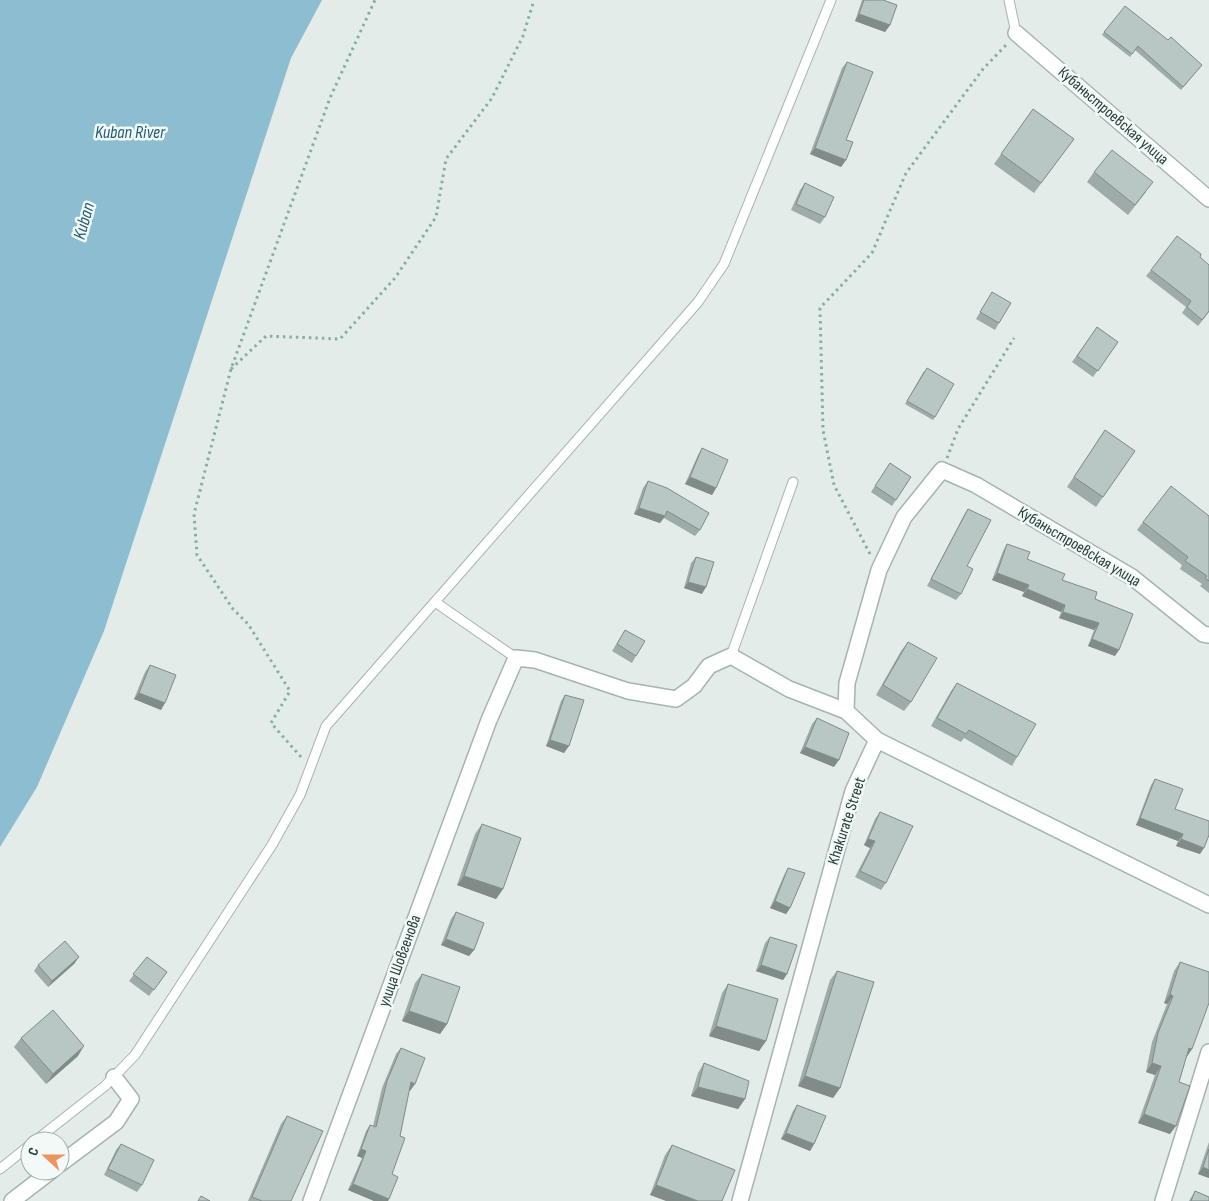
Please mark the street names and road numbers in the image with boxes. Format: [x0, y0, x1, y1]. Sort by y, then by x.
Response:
street label: Кубаньстроевская улица [1054, 63, 1172, 169]
street label: Кубаньстроевская улица [1014, 503, 1144, 591]
street label: Khakurate Street [824, 775, 870, 867]
street label: улица Шовгенова [375, 912, 425, 1010]

